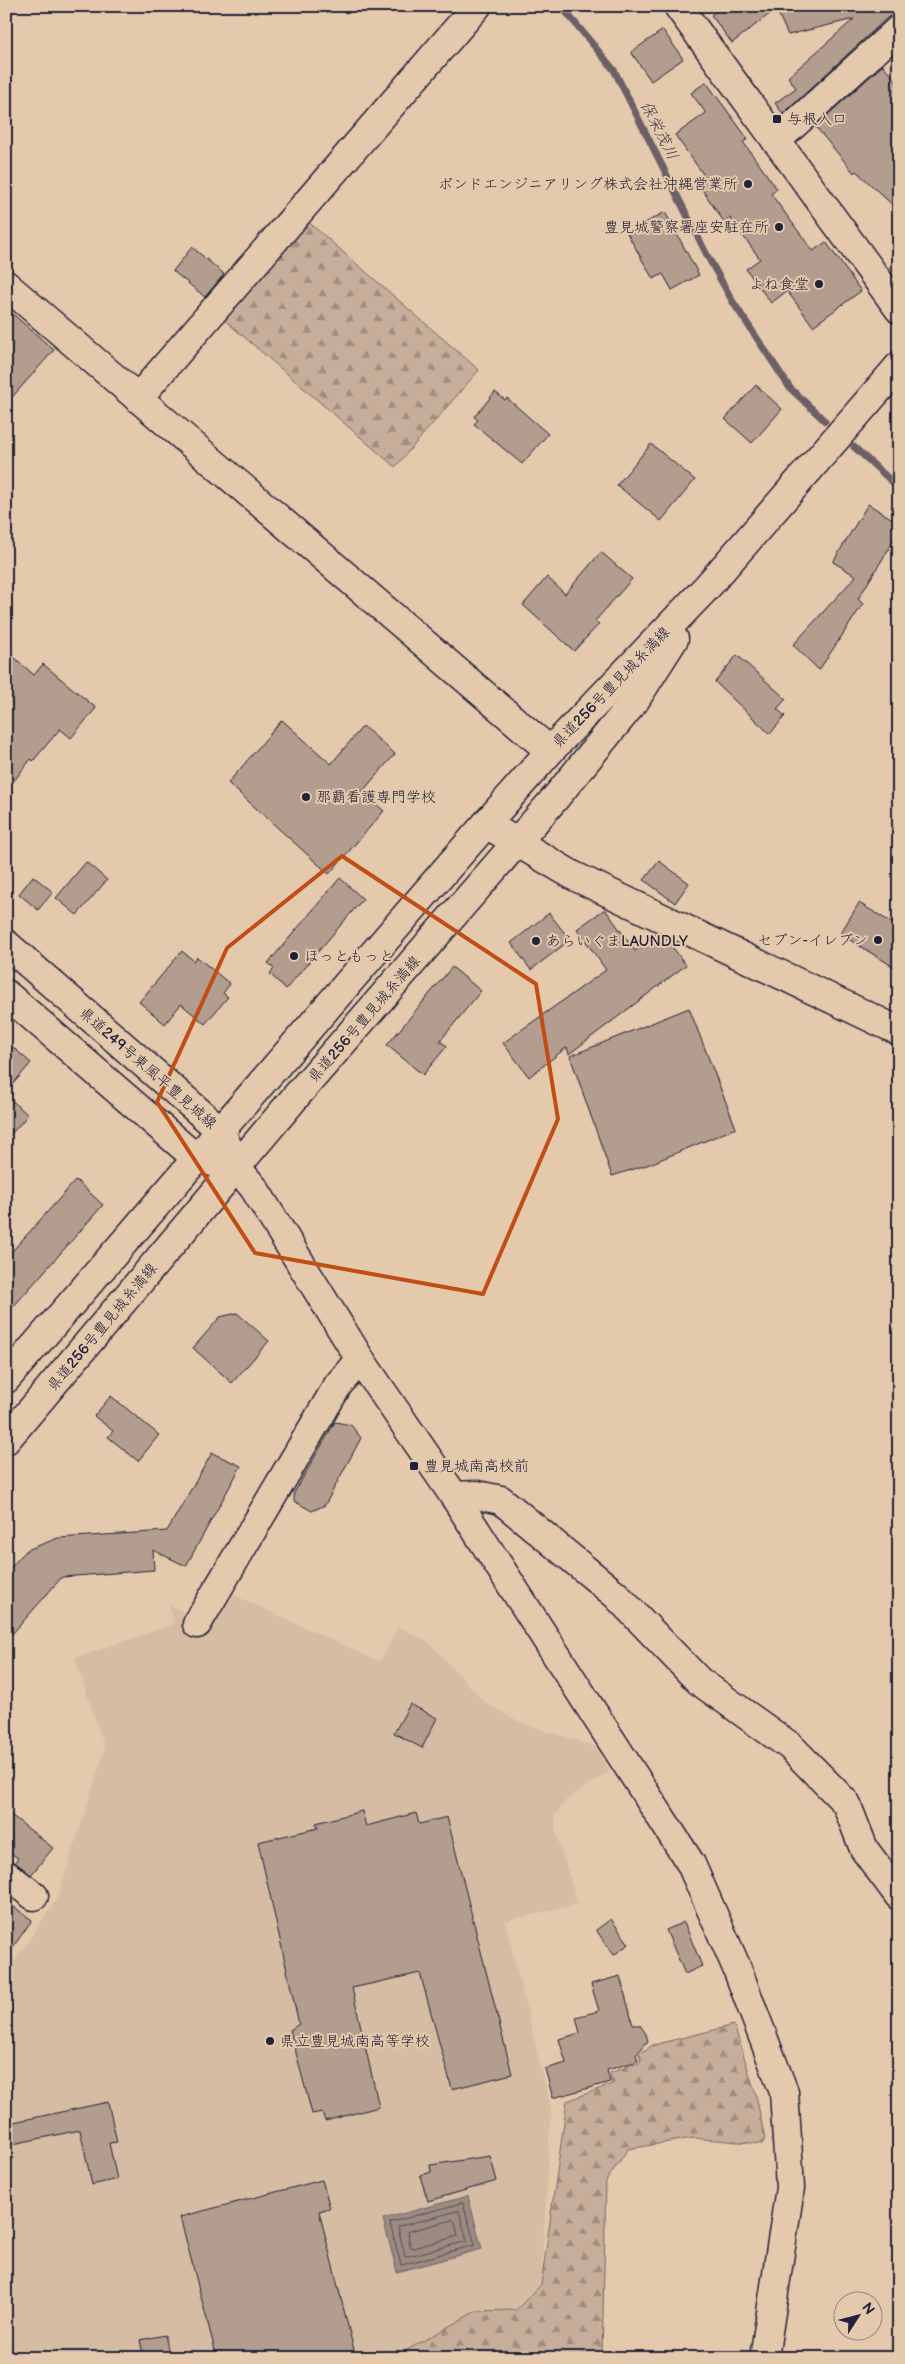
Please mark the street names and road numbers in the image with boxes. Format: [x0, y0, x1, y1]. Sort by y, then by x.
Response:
street label: 県道256号豊見城糸満線 [548, 623, 674, 752]
street label: 県道256号豊見城糸満線 [304, 952, 425, 1087]
street label: 県道249号東風平豊見城線 [75, 1003, 220, 1133]
street label: 県道256号豊見城糸満線 [43, 1259, 162, 1395]

